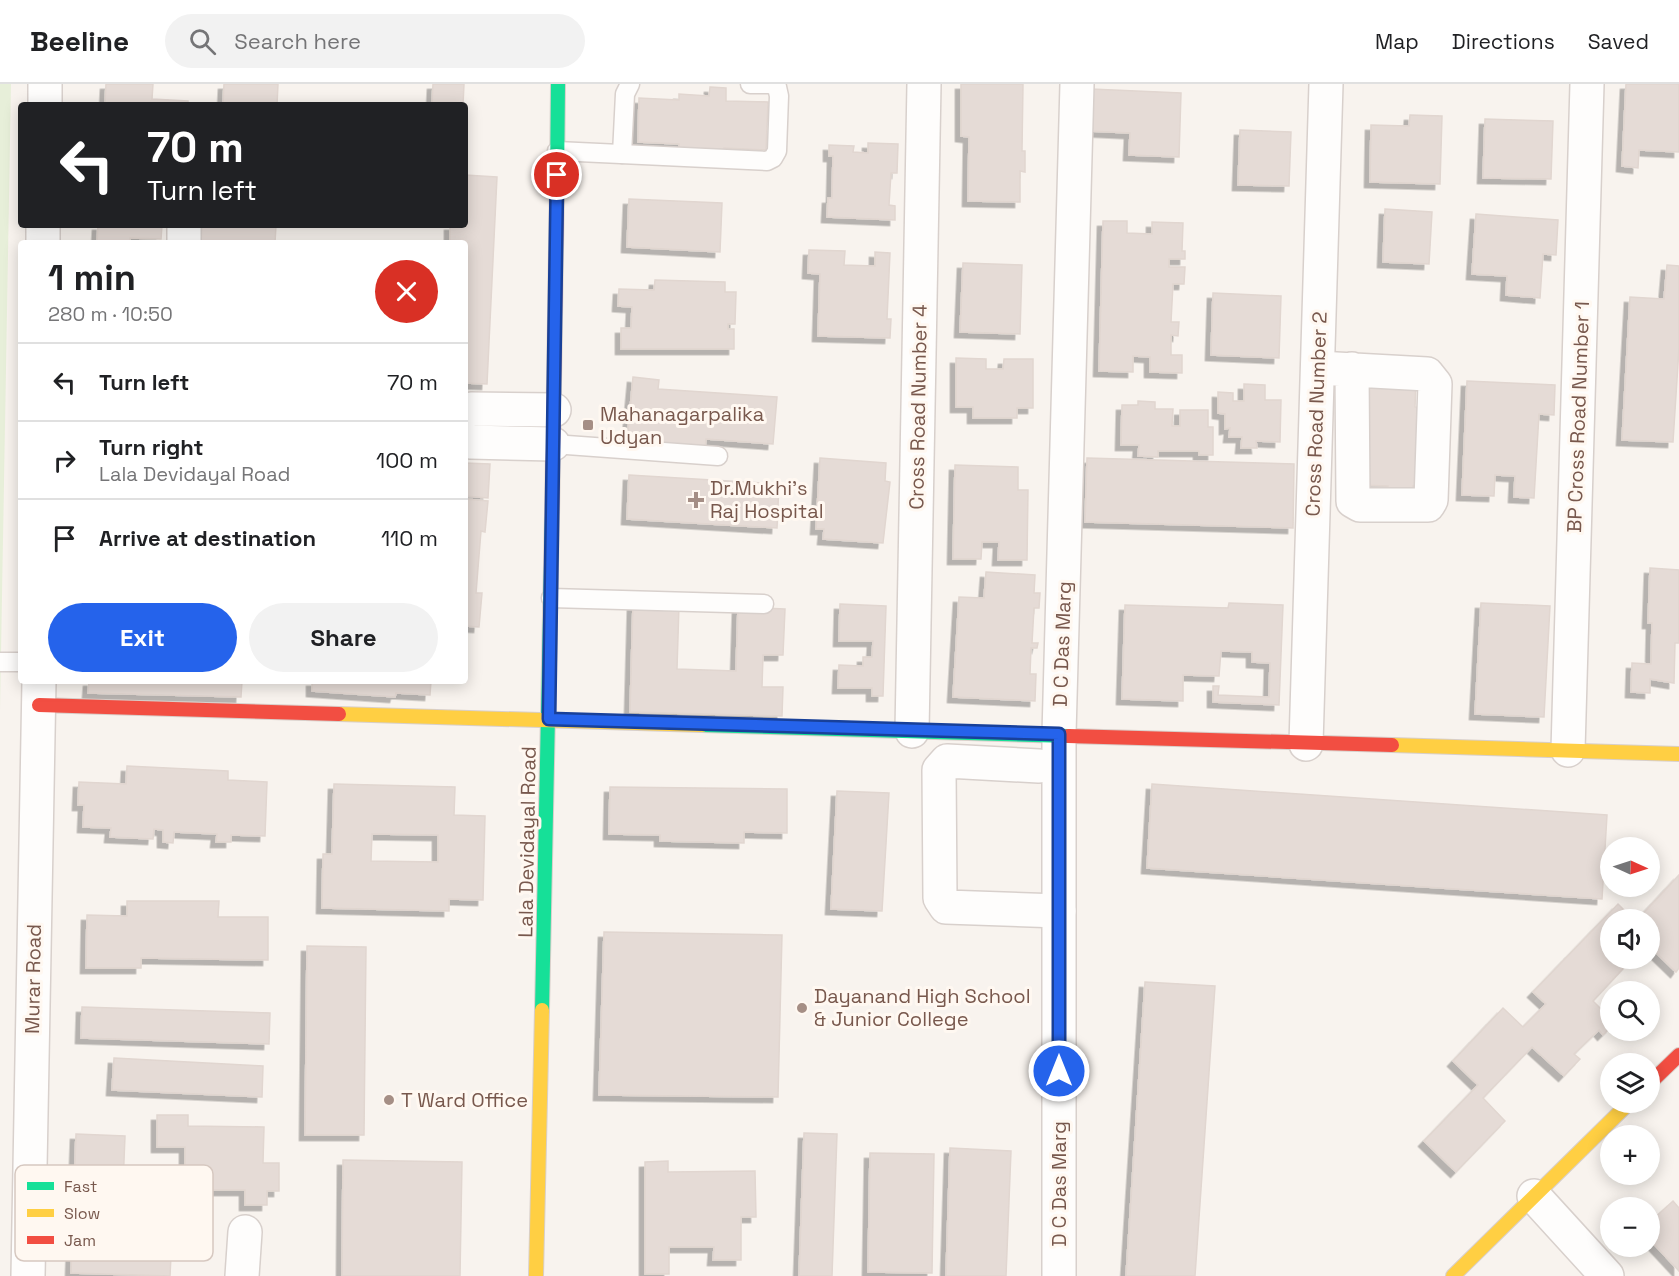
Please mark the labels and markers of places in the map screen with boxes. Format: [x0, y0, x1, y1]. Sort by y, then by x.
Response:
pin [531, 149, 582, 200]
place label: Mahanagarpalika Udyan [600, 401, 764, 450]
marker: Mahanagarpalika Udyan [581, 418, 595, 432]
place label: Dr.Mukhi's Raj Hospital [710, 475, 824, 524]
marker: Dr.Mukhi's Raj Hospital [687, 491, 705, 509]
place label: Dayanand High School & Junior College [814, 983, 1031, 1032]
marker: Dayanand High School & Junior College [795, 1001, 809, 1015]
place label: T Ward Office [401, 1087, 528, 1113]
marker: T Ward Office [382, 1093, 396, 1107]

